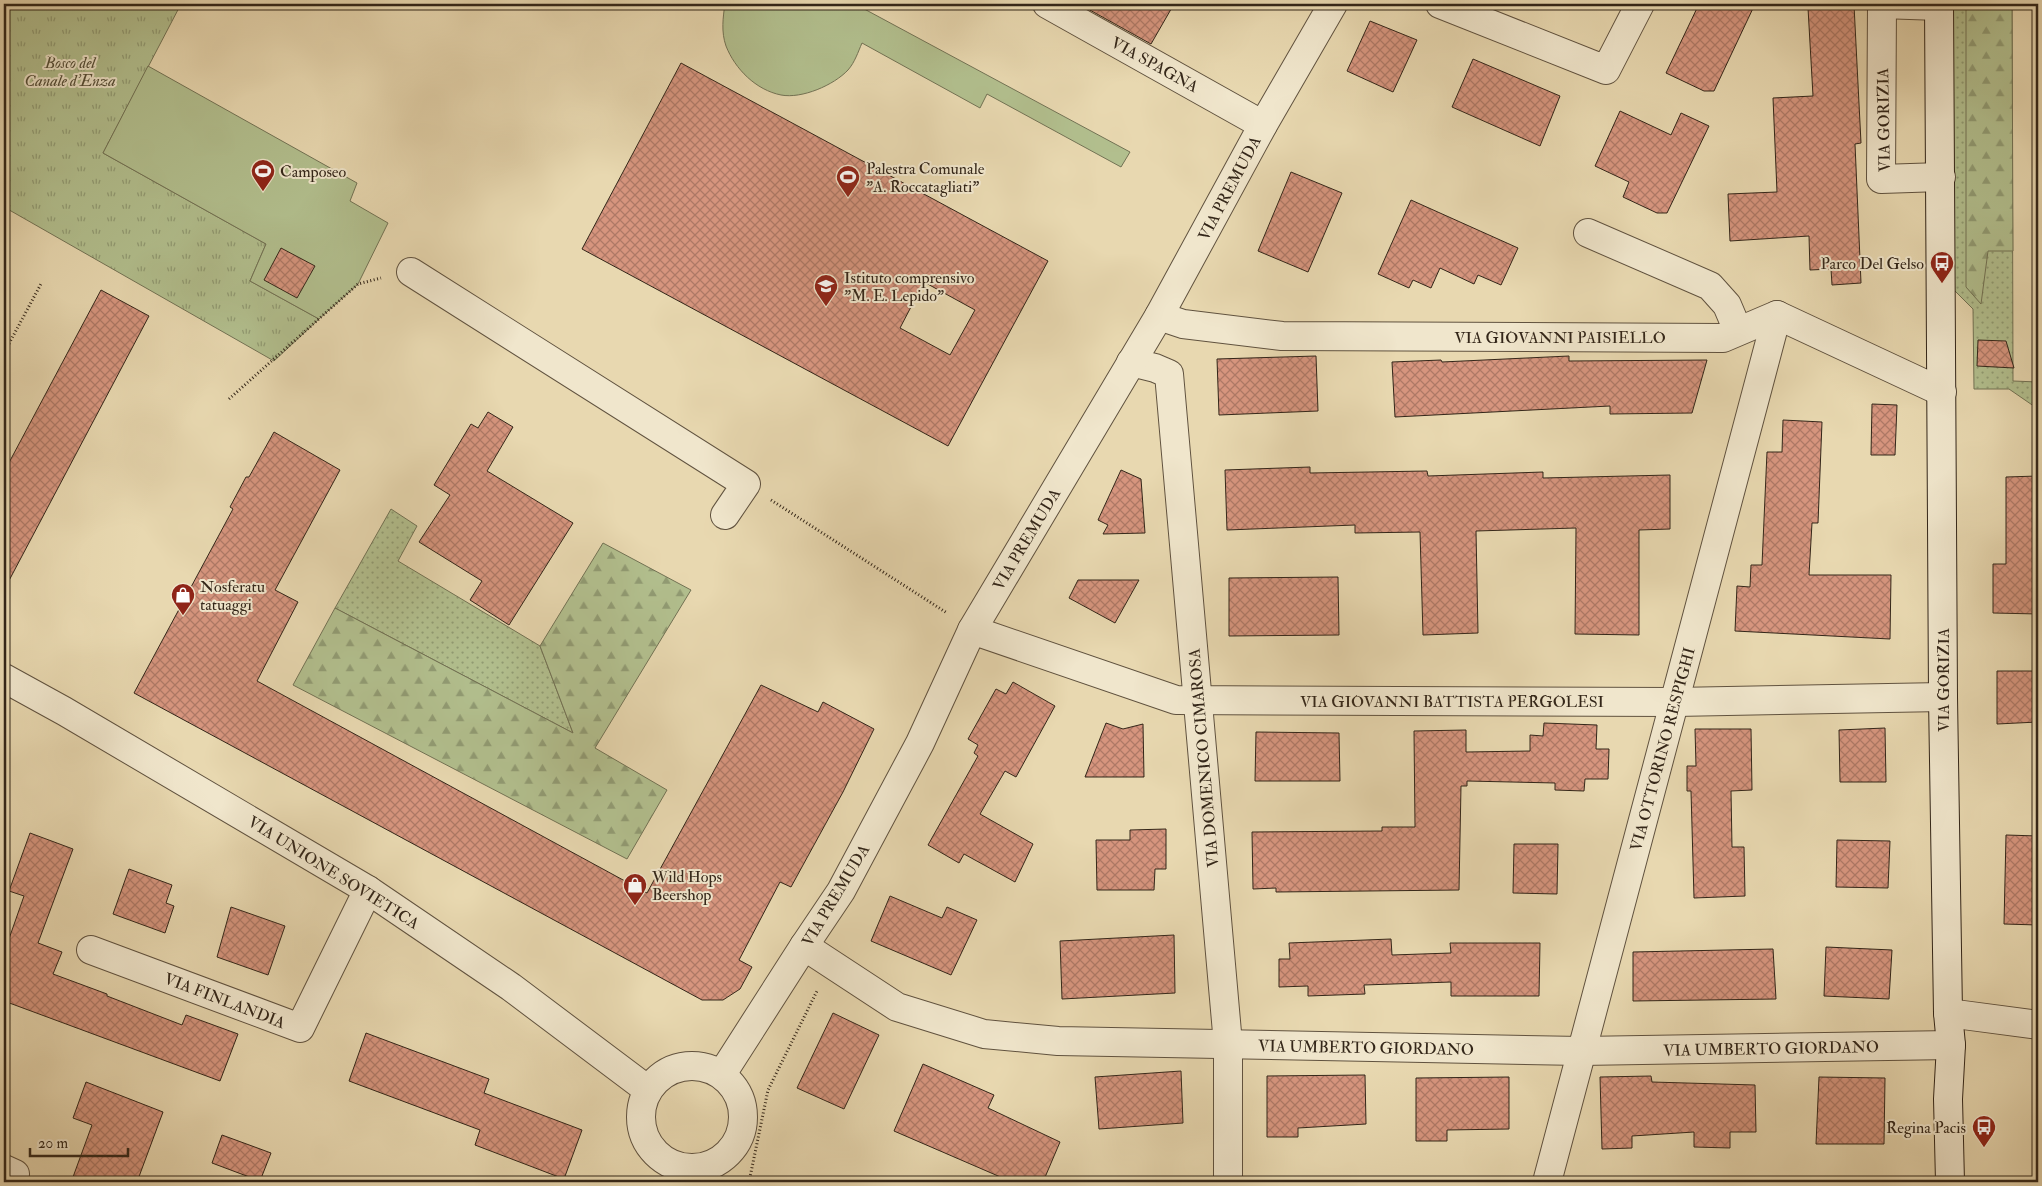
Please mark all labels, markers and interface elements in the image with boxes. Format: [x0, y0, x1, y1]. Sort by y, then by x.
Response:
street label: VIA SPAGNA [1107, 33, 1202, 97]
park label: Bosco del Canale d'Enza [24, 53, 116, 91]
street label: VIA GORIZIA [1873, 68, 1895, 172]
street label: VIA PREMUDA [1194, 133, 1266, 244]
sports icon: Camposeo [250, 158, 276, 192]
place label: Palestra Comunale "A. Roccatagliati" [866, 159, 985, 197]
place label: Camposeo [280, 162, 347, 183]
sports icon: Palestra Comunale "A. Roccatagliati" [835, 164, 861, 198]
bus stop icon: Parco Del Gelso [1929, 250, 1955, 284]
place label: Parco Del Gelso [1820, 254, 1924, 274]
place label: Istituto comprensivo "M. E. Lepido" [844, 268, 975, 307]
school or university icon: Istituto comprensivo "M. E. Lepido" [813, 273, 839, 307]
street label: VIA GIOVANNI PAISIELLO [1454, 328, 1666, 348]
street label: VIA PREMUDA [989, 485, 1065, 594]
place label: Nosferatu tatuaggi [200, 577, 265, 615]
shop icon: Nosferatu tatuaggi [170, 582, 196, 616]
street label: VIA GORIZIA [1934, 628, 1954, 732]
street label: VIA OTTORINO RESPIGHI [1626, 645, 1700, 853]
street label: VIA DOMENICO CIMAROSA [1184, 647, 1224, 868]
street label: VIA GIOVANNI BATTISTA PERGOLESI [1300, 692, 1604, 712]
street label: VIA UNIONE SOVIETICA [244, 812, 423, 934]
street label: VIA PREMUDA [798, 841, 874, 950]
place label: Wild Hops Beershop [651, 867, 722, 906]
shop icon: Wild Hops Beershop [622, 872, 648, 906]
street label: VIA FINLANDIA [161, 969, 288, 1033]
street label: VIA UMBERTO GIORDANO [1258, 1036, 1474, 1060]
street label: VIA UMBERTO GIORDANO [1663, 1037, 1879, 1061]
bus stop icon: Regina Pacis [1971, 1114, 1997, 1148]
place label: Regina Pacis [1886, 1118, 1966, 1138]
scale bar [30, 1126, 128, 1158]
text: 20 m [38, 1134, 68, 1153]

